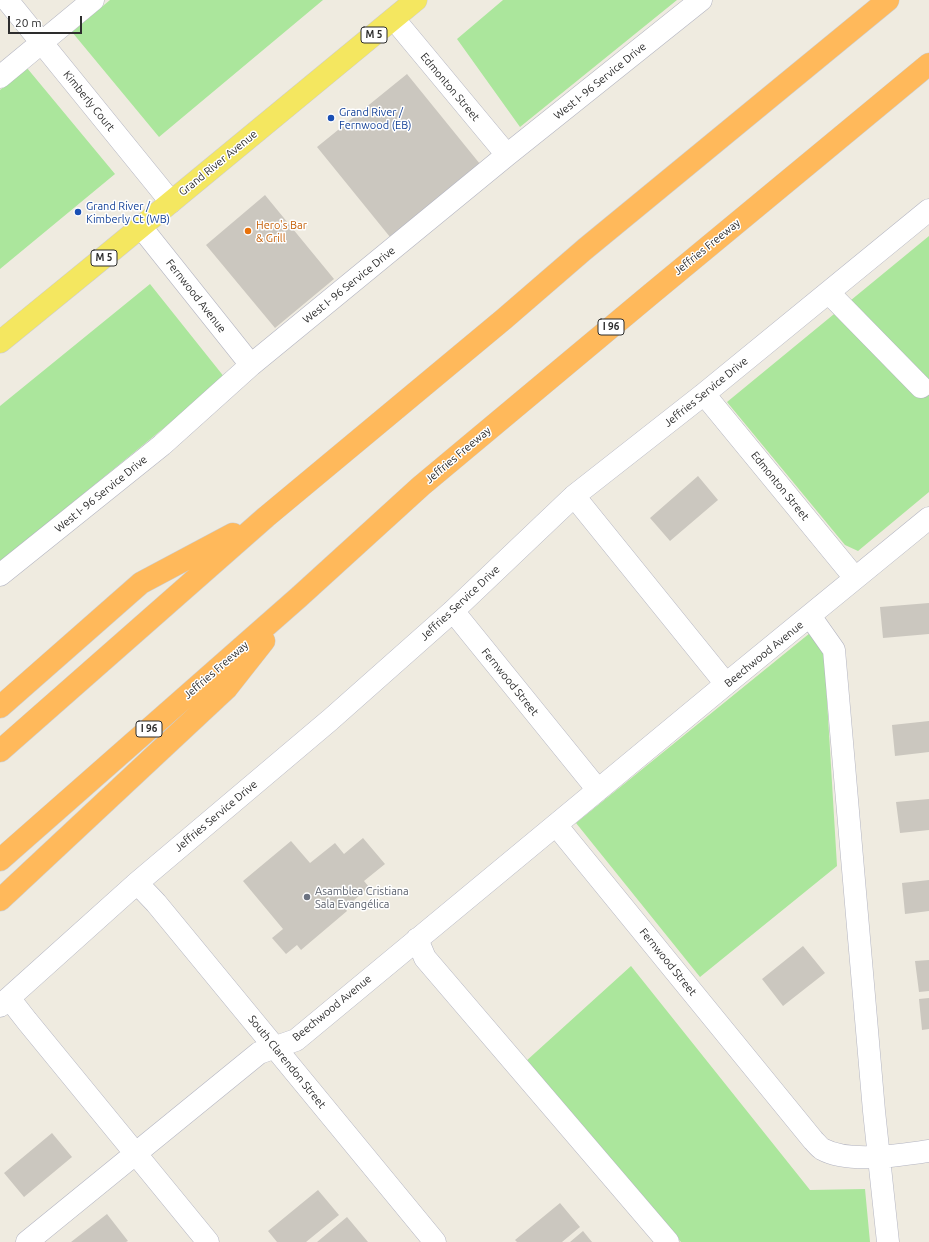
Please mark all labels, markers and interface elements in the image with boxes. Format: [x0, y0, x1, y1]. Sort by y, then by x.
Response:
scale bar [10, 8, 84, 34]
text: 20 m [15, 16, 42, 29]
road number: M 5 [361, 27, 387, 43]
street label: West I- 96 Service Drive [551, 40, 649, 122]
street label: Edmonton Street [418, 50, 482, 124]
street label: Kimberly Court [60, 68, 118, 134]
place label: Grand River / Fernwood (EB) [339, 105, 412, 131]
marker: Grand River / Fernwood (EB) [326, 113, 336, 123]
street label: Grand River Avenue [176, 127, 260, 199]
place label: Grand River / Kimberly Ct (WB) [86, 199, 170, 225]
marker: Grand River / Kimberly Ct (WB) [73, 207, 83, 217]
street label: Jeffries Freeway [671, 216, 743, 278]
place label: Hero's Bar & Grill [256, 218, 307, 244]
marker: Hero's Bar & Grill [243, 226, 253, 236]
street label: West I- 96 Service Drive [300, 244, 398, 326]
road number: M 5 [91, 250, 117, 266]
street label: Fernwood Avenue [163, 257, 229, 335]
road number: I 96 [598, 319, 624, 335]
street label: Jeffries Service Drive [661, 354, 751, 430]
street label: Jeffries Freeway [423, 424, 493, 486]
street label: Edmonton Street [748, 449, 812, 523]
street label: West I- 96 Service Drive [52, 453, 150, 535]
street label: Jeffries Service Drive [417, 563, 503, 643]
street label: Beechwood Avenue [722, 618, 806, 690]
street label: Jeffries Freeway [181, 638, 251, 702]
street label: Fernwood Street [479, 645, 541, 719]
road number: I 96 [136, 721, 162, 737]
street label: Jeffries Service Drive [172, 778, 260, 854]
place label: Asamblea Cristiana Sala Evangélica [315, 884, 409, 910]
marker: Asamblea Cristiana Sala Evangélica [302, 892, 312, 902]
street label: Fernwood Street [637, 925, 699, 999]
street label: Beechwood Avenue [290, 972, 374, 1044]
street label: South Clarendon Street [245, 1013, 329, 1111]

